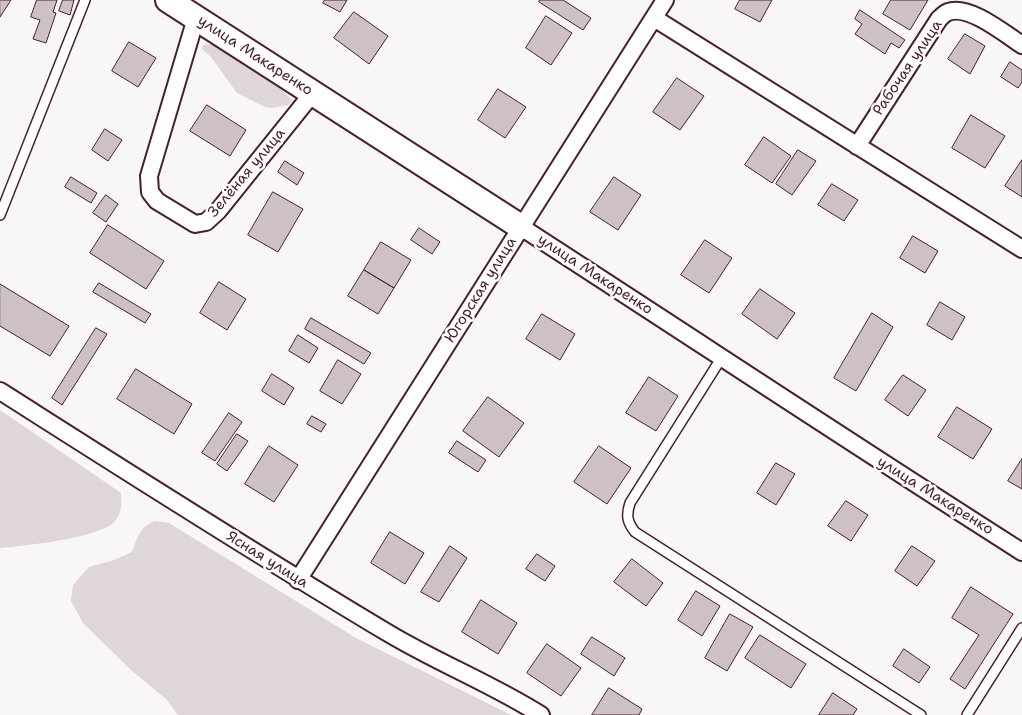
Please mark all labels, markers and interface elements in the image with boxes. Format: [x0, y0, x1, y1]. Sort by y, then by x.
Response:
street label: улица Макаренко [194, 12, 316, 100]
street label: Рабочая улица [869, 17, 947, 119]
street label: Зелёная улица [205, 125, 289, 221]
street label: улица Макаренко [534, 231, 656, 319]
street label: Югорская улица [441, 234, 521, 346]
street label: улица Макаренко [874, 453, 996, 539]
street label: Ясная улица [223, 528, 311, 592]

